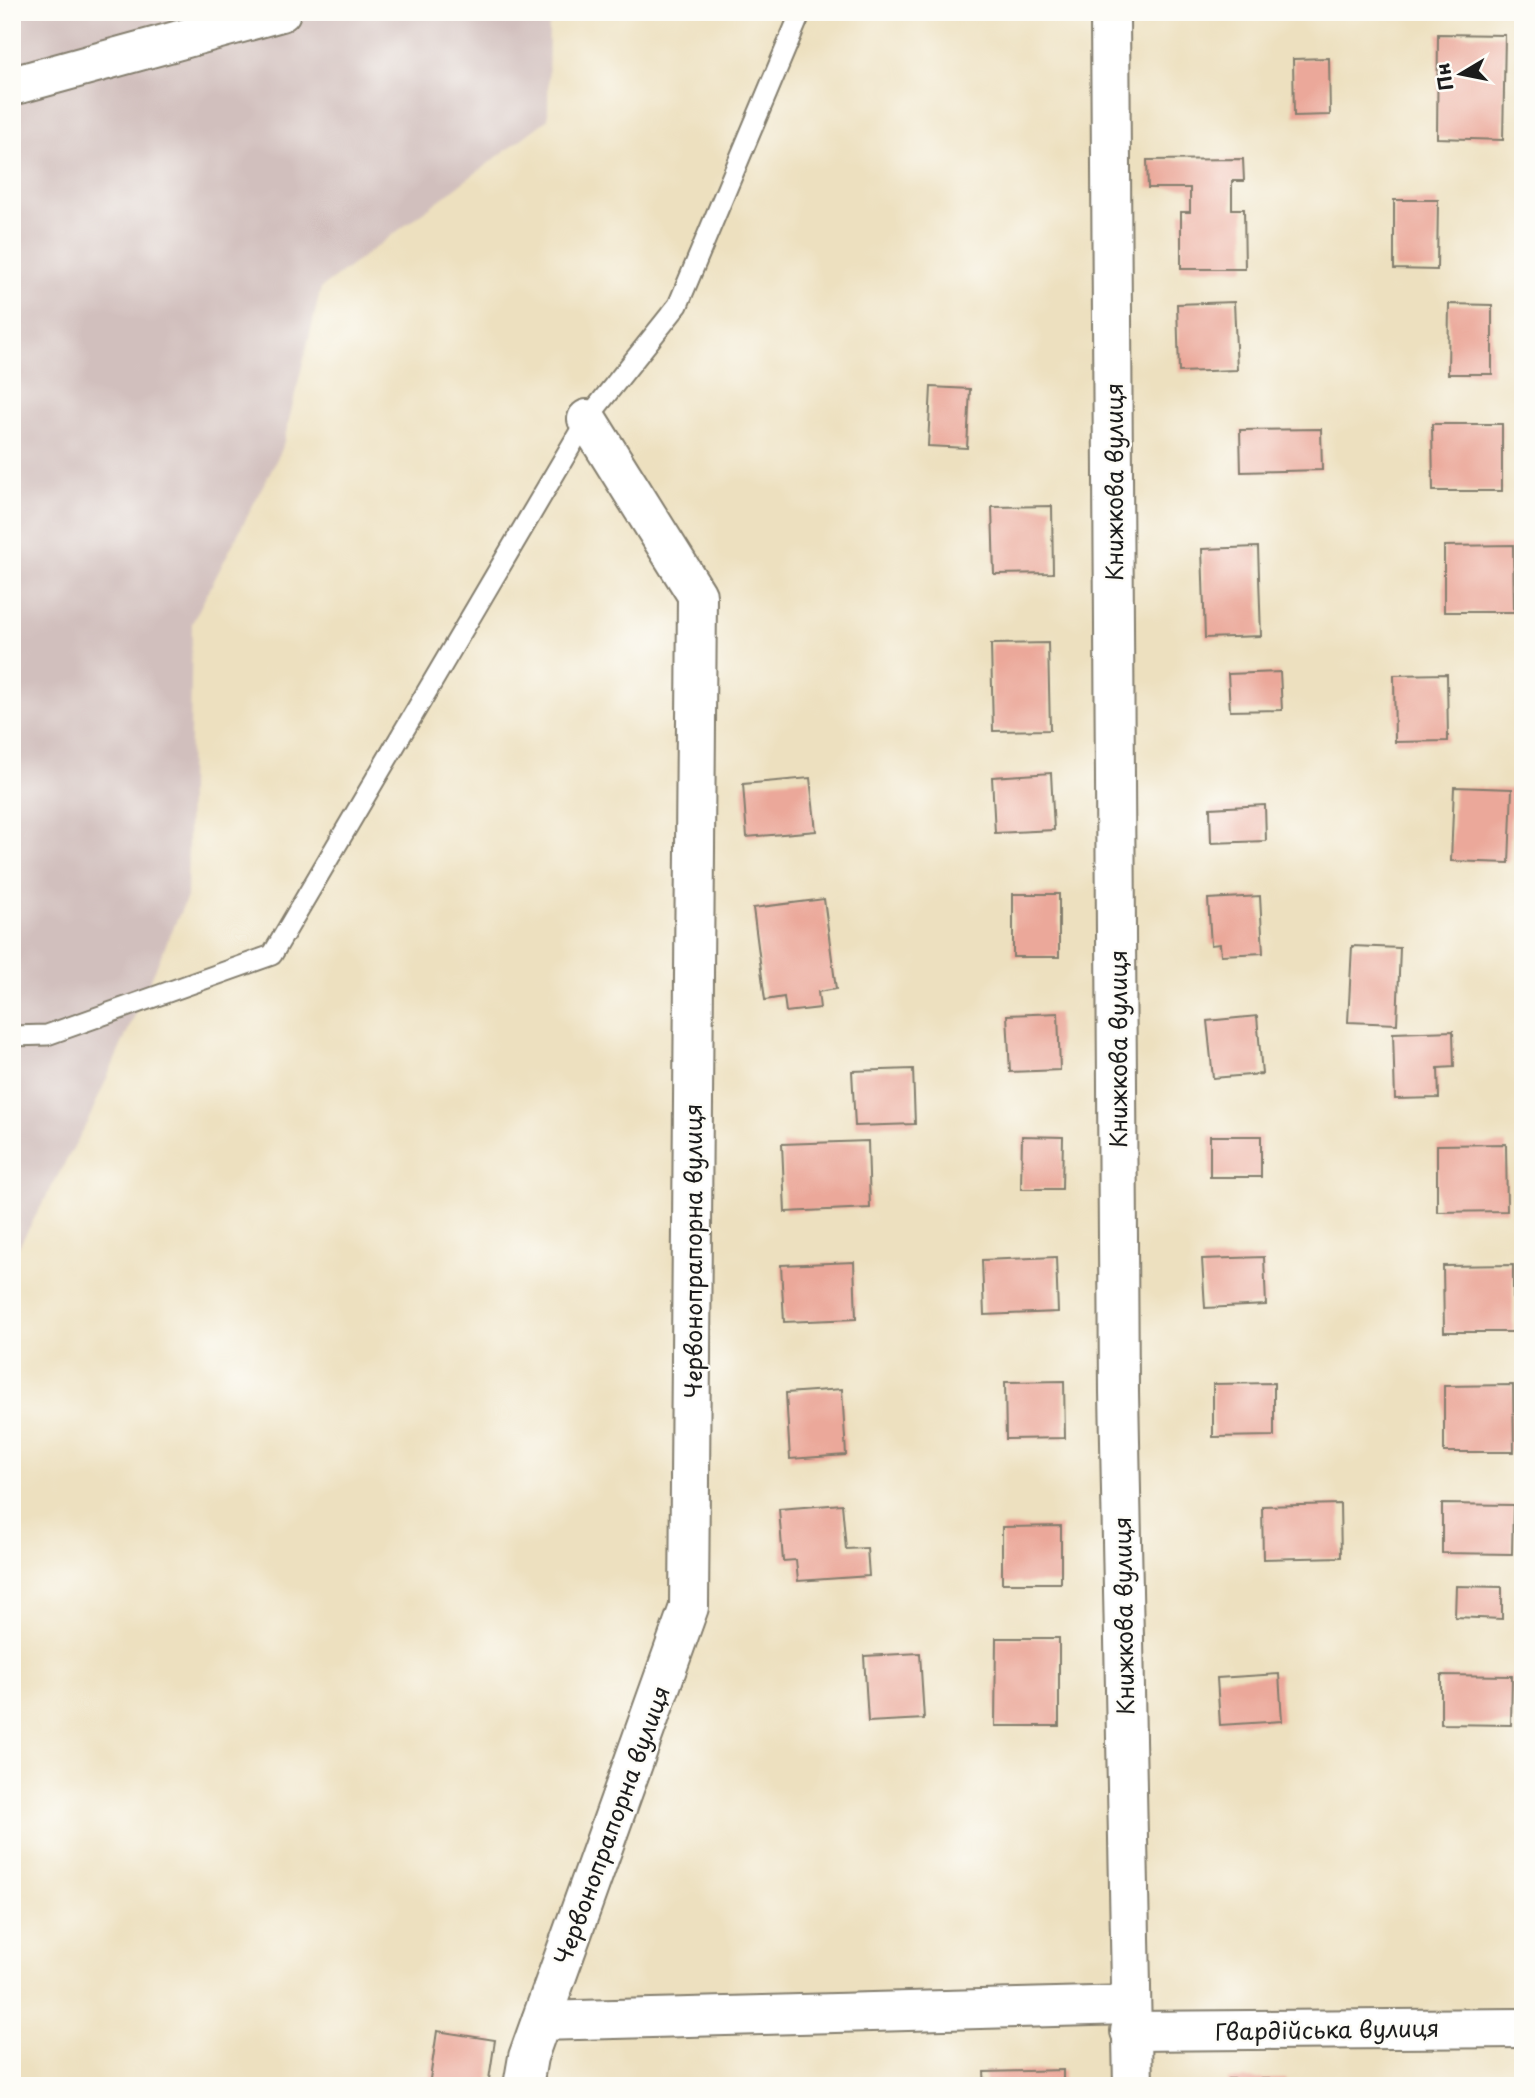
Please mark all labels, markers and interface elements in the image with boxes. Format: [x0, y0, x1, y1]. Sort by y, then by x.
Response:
north arrow [1426, 38, 1496, 108]
text: Пн [1427, 61, 1459, 93]
street label: Книжкова вулиця [1096, 383, 1131, 581]
street label: Книжкова вулиця [1100, 950, 1135, 1148]
street label: Червонопрапорна вулиця [675, 1104, 710, 1398]
street label: Книжкова вулиця [1104, 1516, 1142, 1716]
street label: Червонопрапорна вулиця [544, 1680, 678, 1970]
street label: Гвардійська вулиця [1214, 2010, 1440, 2048]

